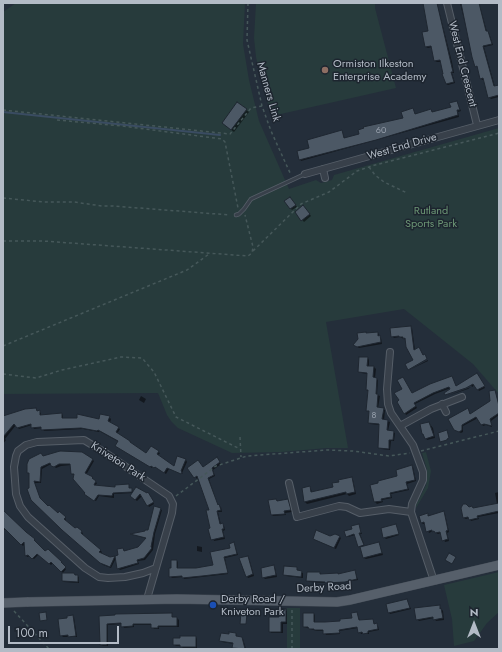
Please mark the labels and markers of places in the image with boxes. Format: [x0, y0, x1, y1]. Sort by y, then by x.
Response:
place label: Ormiston Ilkeston Enterprise Academy [333, 57, 426, 83]
marker: Ormiston Ilkeston Enterprise Academy [320, 65, 330, 75]
place label: Derby Road / Kniveton Park [221, 592, 285, 618]
marker: Derby Road / Kniveton Park [208, 600, 218, 610]

